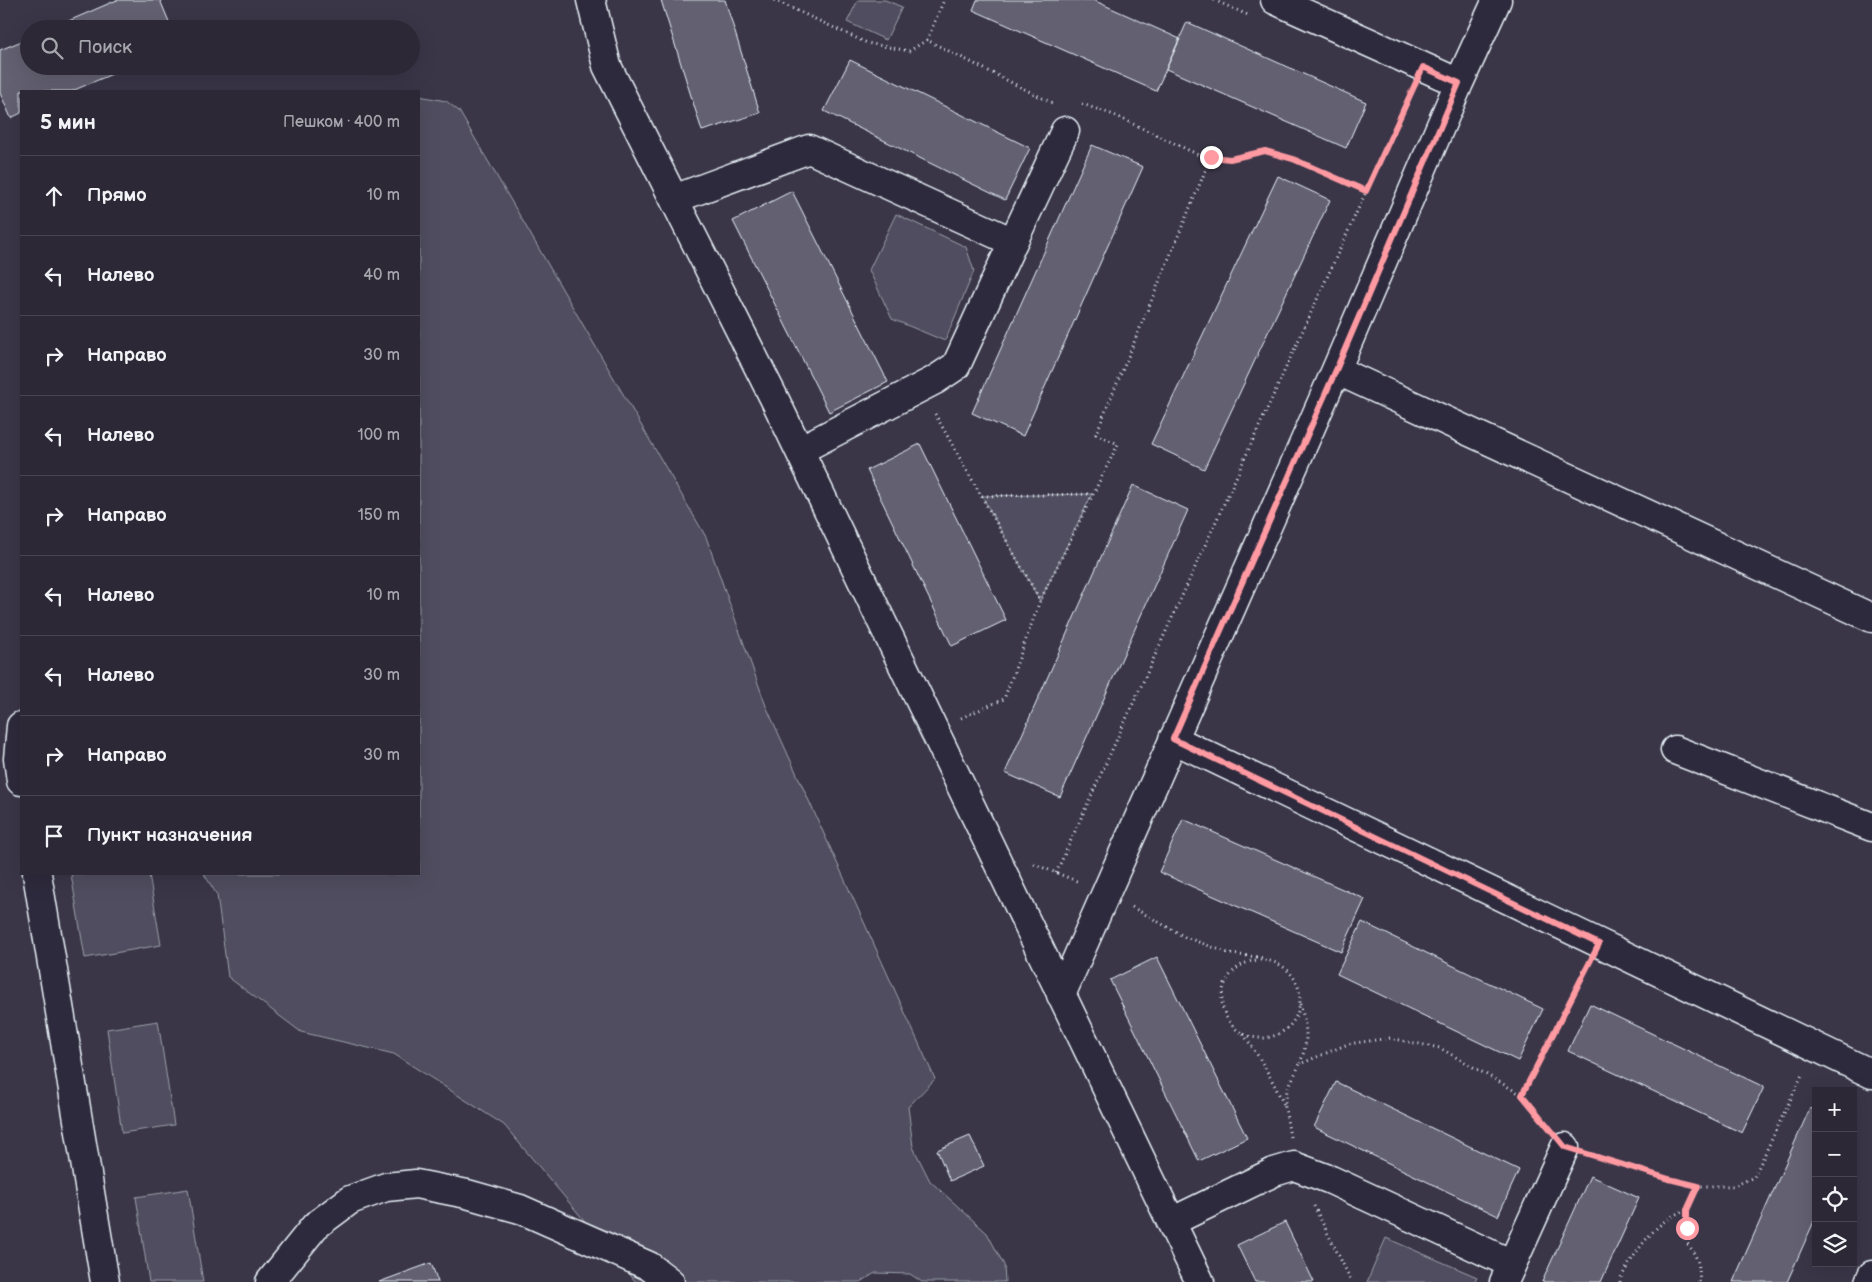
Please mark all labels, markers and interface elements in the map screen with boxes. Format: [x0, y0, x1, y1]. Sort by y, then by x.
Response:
search box [20, 20, 420, 75]
icon: search [38, 34, 66, 62]
text: Поиск [78, 36, 132, 59]
text: 5 мин [40, 110, 96, 135]
text: Пешком · 400 m [283, 113, 400, 132]
route end [1200, 146, 1223, 169]
icon: ahead [40, 182, 68, 210]
text: Прямо [87, 184, 147, 207]
text: 10 m [367, 186, 400, 205]
icon: left [40, 262, 68, 290]
text: Налево [87, 264, 154, 287]
text: 40 m [363, 266, 400, 285]
icon: right [40, 342, 68, 370]
text: Направо [87, 344, 167, 367]
text: 30 m [363, 346, 400, 365]
icon: left [40, 422, 68, 450]
text: Налево [87, 424, 154, 447]
text: 100 m [357, 426, 400, 445]
icon: right [40, 502, 68, 530]
text: Направо [87, 504, 167, 527]
text: 150 m [358, 506, 400, 525]
icon: left [40, 582, 68, 610]
text: Налево [87, 584, 154, 607]
text: 10 m [367, 586, 400, 605]
icon: left [40, 662, 68, 690]
text: Налево [87, 664, 154, 687]
text: 30 m [363, 666, 400, 685]
icon: right [40, 742, 68, 770]
text: Направо [87, 744, 167, 767]
text: 30 m [363, 746, 400, 765]
icon: arrive [40, 822, 68, 850]
text: Пункт назначения [87, 824, 252, 847]
map controls [1812, 1087, 1857, 1267]
button: + [1812, 1087, 1857, 1132]
button: − [1812, 1132, 1857, 1177]
button: locate [1812, 1177, 1857, 1222]
route start [1676, 1217, 1699, 1240]
button: layers [1812, 1222, 1857, 1267]

